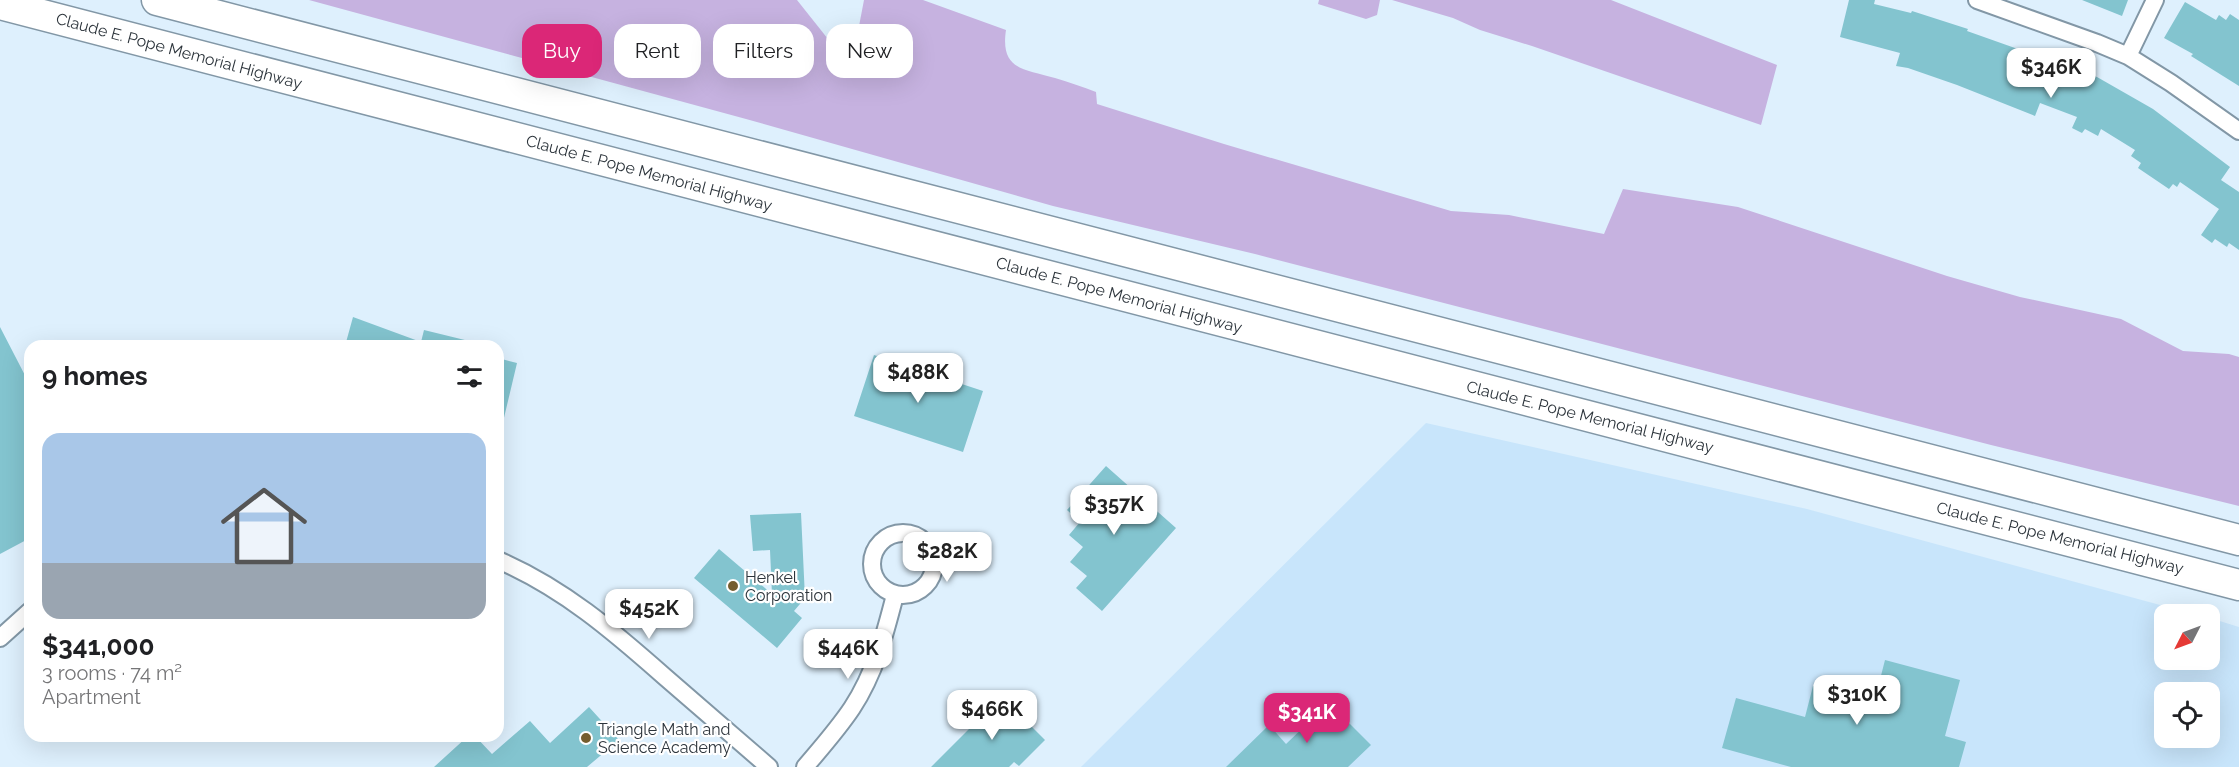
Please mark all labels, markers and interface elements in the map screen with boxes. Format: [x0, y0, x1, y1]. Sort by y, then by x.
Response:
street label: Claude E. Pope Memorial Highway [54, 9, 304, 93]
chip: Buy [522, 24, 602, 78]
chip: Rent [614, 24, 701, 78]
chip: Filters [713, 24, 814, 78]
chip: New [826, 24, 913, 78]
pin: $346K [2009, 48, 2093, 99]
text: $346K [2021, 55, 2081, 79]
street label: Claude E. Pope Memorial Highway [524, 131, 774, 215]
street label: Claude E. Pope Memorial Highway [994, 253, 1244, 337]
pin: $488K [876, 353, 960, 404]
icon: filters [453, 360, 486, 393]
text: $488K [887, 360, 949, 384]
text: 9 homes [42, 361, 148, 391]
street label: Claude E. Pope Memorial Highway [1464, 377, 1716, 457]
icon: home [210, 472, 318, 580]
pin: $357K [1072, 485, 1156, 536]
text: $357K [1084, 492, 1144, 516]
street label: Claude E. Pope Memorial Highway [1934, 498, 2186, 578]
pin: $282K [905, 532, 989, 583]
text: $282K [917, 539, 977, 563]
place label: Henkel Corporation [745, 568, 832, 605]
marker: Henkel Corporation [726, 579, 740, 593]
pin: $452K [607, 589, 691, 640]
text: $452K [619, 596, 679, 620]
north arrow [2154, 604, 2220, 670]
map controls [2154, 604, 2220, 748]
pin: $446K [806, 629, 890, 680]
text: $341,000 [42, 631, 154, 661]
text: $446K [817, 636, 879, 660]
text: 3 rooms · 74 m² [42, 661, 182, 685]
pin: $310K [1815, 675, 1899, 726]
text: $310K [1827, 682, 1887, 706]
button: locate [2154, 682, 2220, 748]
text: Apartment [42, 685, 141, 709]
pin: $466K [950, 690, 1034, 741]
pin: $341K [1265, 693, 1349, 744]
text: $466K [961, 697, 1023, 721]
text: $341K [1278, 700, 1336, 724]
place label: Triangle Math and Science Academy [598, 720, 731, 757]
marker: Triangle Math and Science Academy [579, 731, 593, 745]

